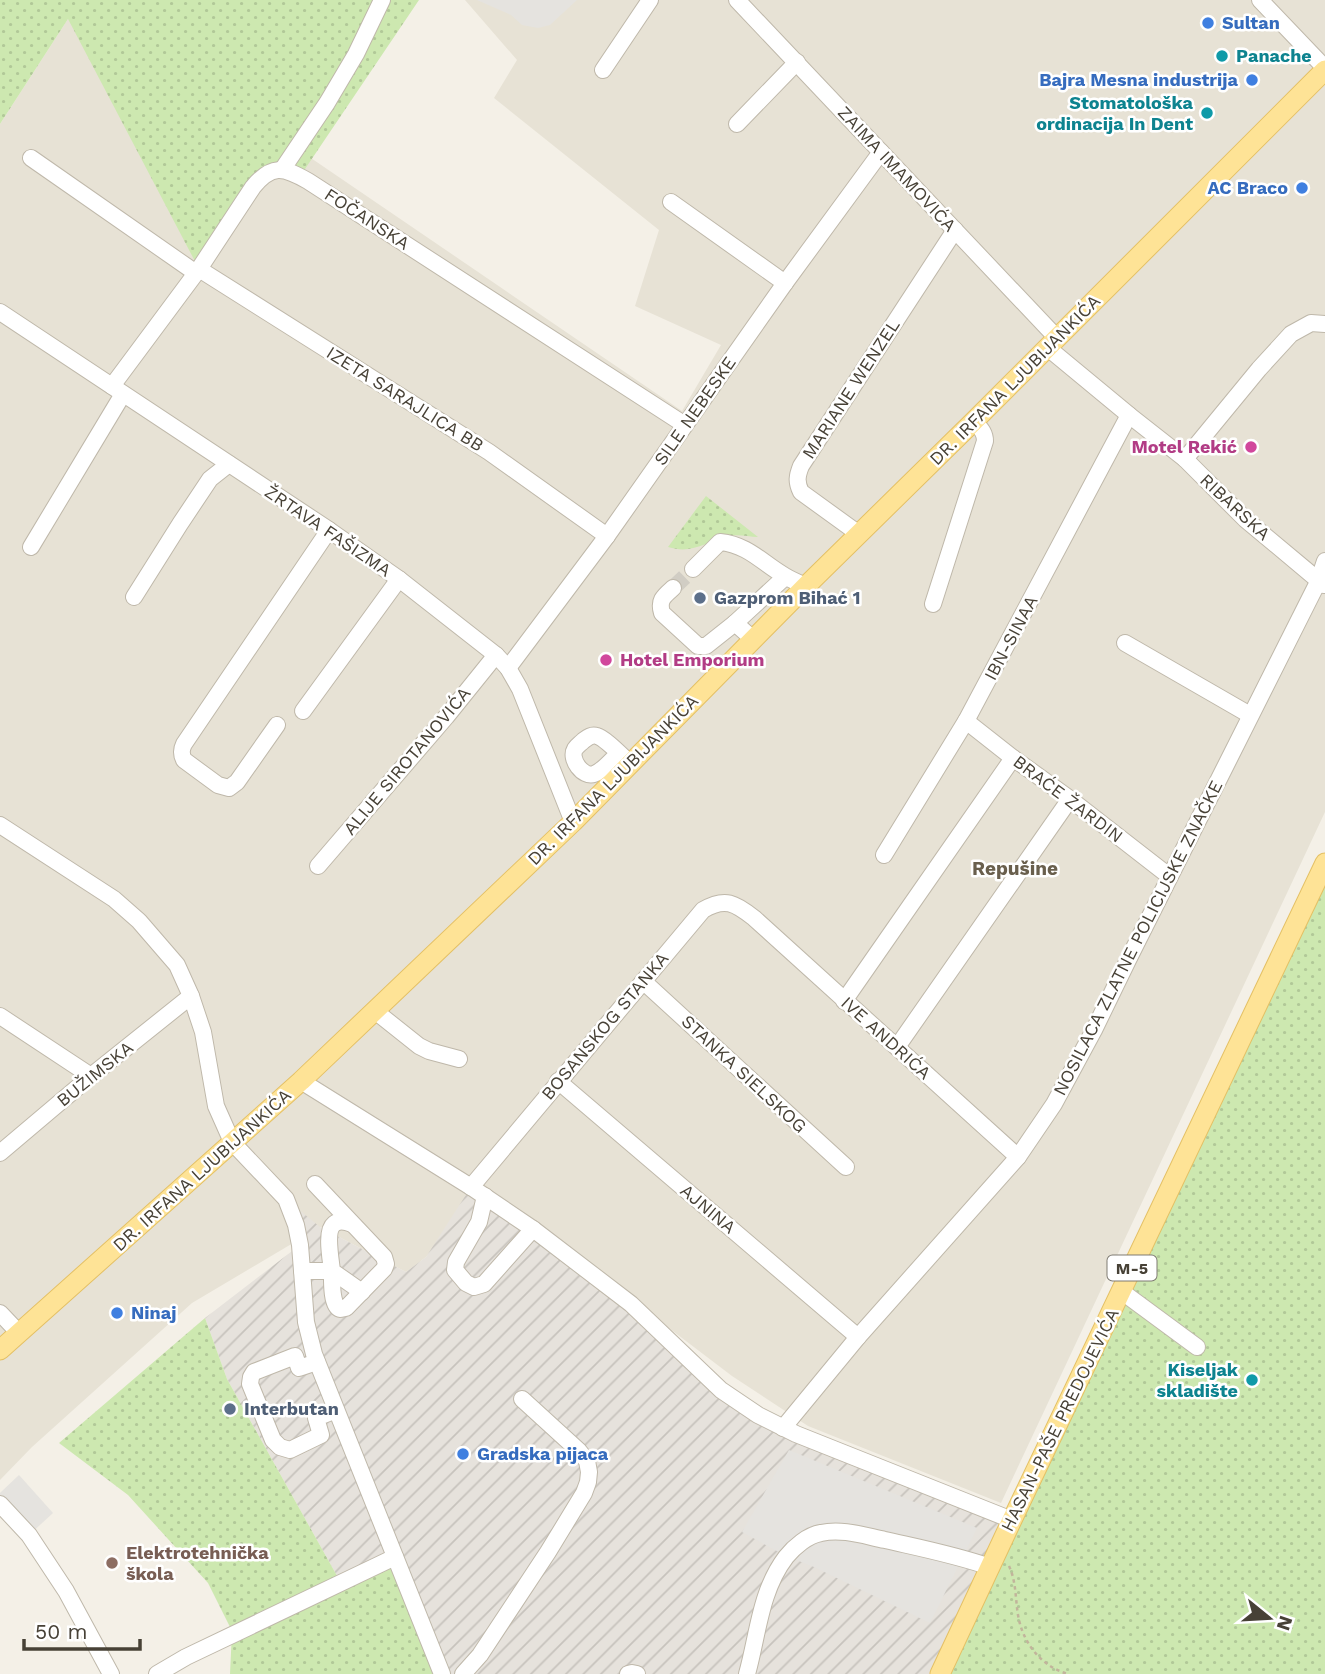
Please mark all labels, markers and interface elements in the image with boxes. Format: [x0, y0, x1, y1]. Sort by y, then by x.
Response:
place label: Sultan [1222, 12, 1280, 33]
marker: Sultan [1200, 15, 1216, 31]
place label: Panache [1236, 45, 1312, 66]
marker: Panache [1214, 48, 1230, 64]
place label: Bajra Mesna industrija [1039, 69, 1239, 90]
marker: Bajra Mesna industrija [1244, 72, 1260, 88]
place label: Stomatološka ordinacija In Dent [1036, 92, 1194, 134]
street label: ZAIMA IMAMOVIĆA [834, 102, 961, 236]
marker: Stomatološka ordinacija In Dent [1199, 105, 1215, 121]
place label: AC Braco [1208, 177, 1288, 198]
marker: AC Braco [1294, 180, 1310, 196]
street label: FOČANSKA [321, 183, 414, 254]
street label: DR. IRFANA LJUBIJANKIĆA [925, 290, 1104, 469]
street label: MARIANE WENZEL [798, 315, 904, 463]
street label: IZETA SARAJLICA BB [323, 342, 488, 456]
street label: SILE NEBESKE [649, 352, 740, 469]
place label: Motel Rekić [1132, 436, 1237, 457]
marker: Motel Rekić [1243, 439, 1259, 455]
street label: RIBARSKA [1196, 469, 1275, 544]
street label: ŽRTAVA FAŠIZMA [261, 481, 396, 581]
place label: Gazprom Bihać 1 [714, 587, 861, 608]
marker: Gazprom Bihać 1 [692, 590, 708, 606]
street label: IBN-SINAA [979, 592, 1042, 684]
place label: Hotel Emporium [620, 649, 765, 670]
marker: Hotel Emporium [598, 652, 614, 668]
street label: ALIJE SIROTANOVIĆA [339, 682, 475, 839]
street label: DR. IRFANA LJUBIJANKIĆA [523, 690, 702, 869]
street label: BRAĆE ŽARDIN [1009, 751, 1127, 847]
street label: NOSILACA ZLATNE POLICIJSKE ZNAČKE [1049, 777, 1226, 1099]
district label: Repušine [972, 857, 1058, 880]
street label: BOSANSKOG STANKA [537, 948, 673, 1104]
street label: IVE ANDRIĆA [837, 992, 936, 1083]
street label: STANKA SIELSKOG [678, 1010, 811, 1137]
street label: BUŽIMSKA [52, 1037, 137, 1111]
street label: DR. IRFANA LJUBIJANKIĆA [108, 1084, 295, 1255]
street label: AJNINA [676, 1179, 740, 1238]
road number: M-5 [1108, 1256, 1156, 1280]
place label: Ninaj [131, 1302, 176, 1323]
marker: Ninaj [109, 1305, 125, 1321]
street label: HASAN-PAŠE PREDOJEVIĆA [996, 1305, 1123, 1535]
place label: Kiseljak skladište [1156, 1359, 1239, 1401]
marker: Kiseljak skladište [1244, 1372, 1260, 1388]
place label: Interbutan [244, 1398, 339, 1419]
marker: Interbutan [222, 1401, 238, 1417]
place label: Gradska pijaca [477, 1443, 609, 1464]
marker: Gradska pijaca [455, 1446, 471, 1462]
place label: Elektrotehnička škola [126, 1542, 269, 1584]
marker: Elektrotehnička škola [104, 1555, 120, 1571]
north arrow [1234, 1583, 1304, 1653]
scale bar [24, 1608, 140, 1652]
text: N [1272, 1613, 1298, 1633]
text: 50 m [35, 1619, 87, 1644]

